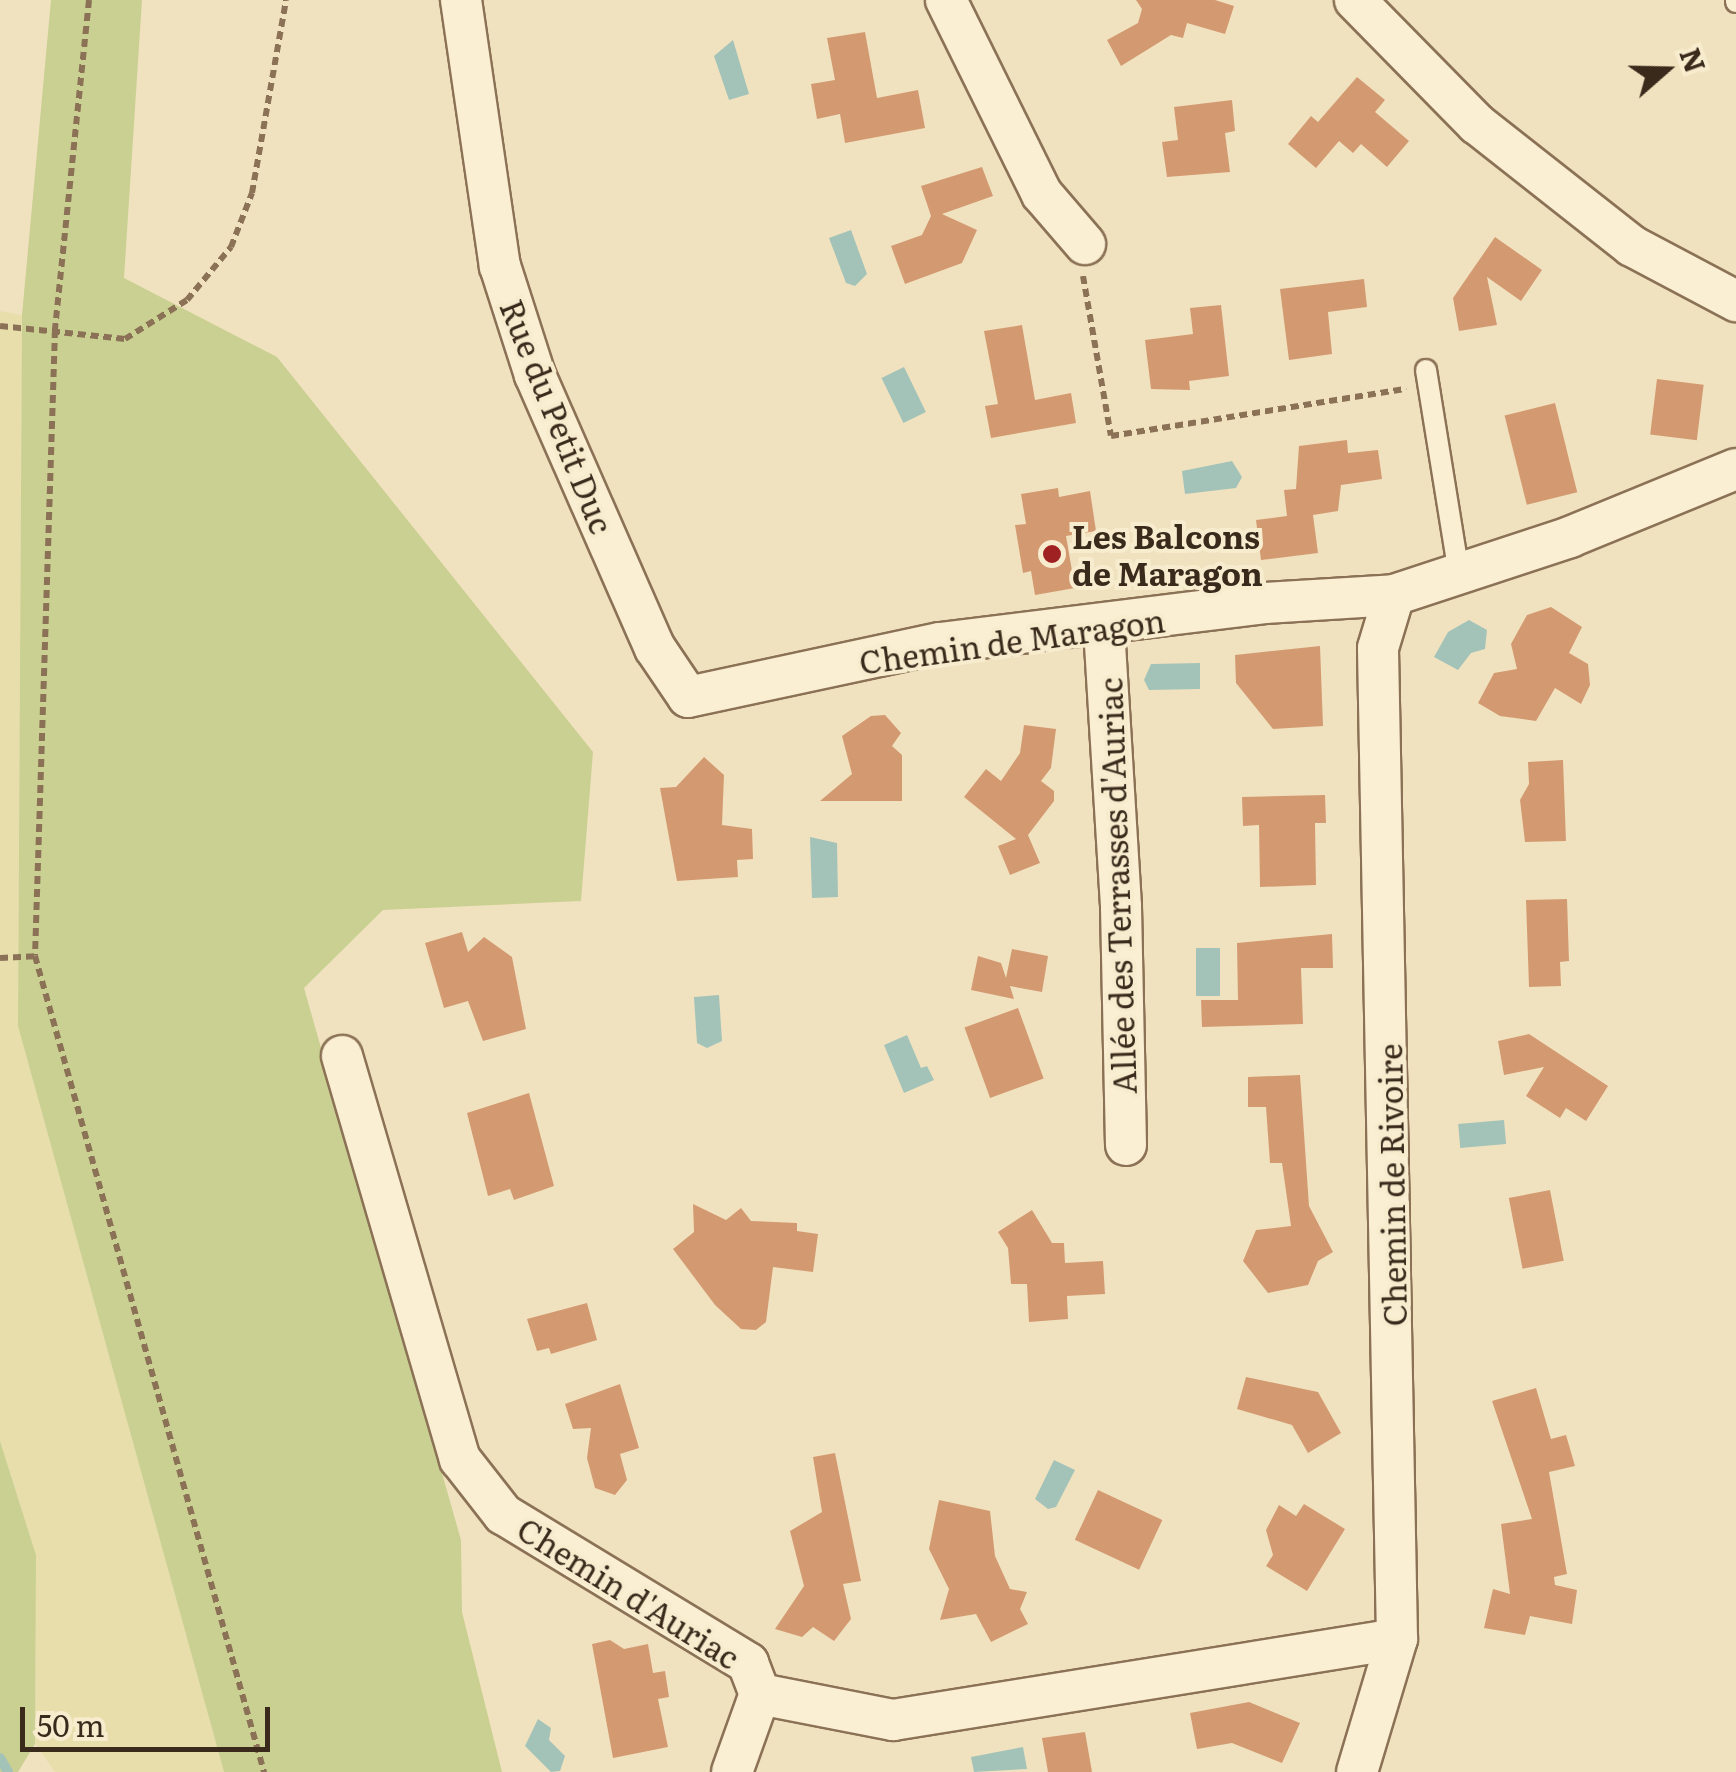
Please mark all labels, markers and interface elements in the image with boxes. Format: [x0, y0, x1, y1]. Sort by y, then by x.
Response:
north arrow [1616, 20, 1716, 120]
text: N [1670, 42, 1718, 78]
street label: Rue du Petit Duc [494, 293, 622, 539]
place label: Les Balcons de Maragon [1072, 517, 1263, 592]
marker: Les Balcons de Maragon [1041, 543, 1063, 565]
street label: Chemin de Maragon [857, 600, 1167, 680]
street label: Allée des Terrasses d'Auriac [1090, 677, 1142, 1095]
street label: Chemin de Rivoire [1369, 1043, 1413, 1327]
street label: Chemin d'Auriac [511, 1508, 747, 1676]
scale bar [25, 1687, 275, 1749]
text: 50 m [37, 1702, 105, 1746]

